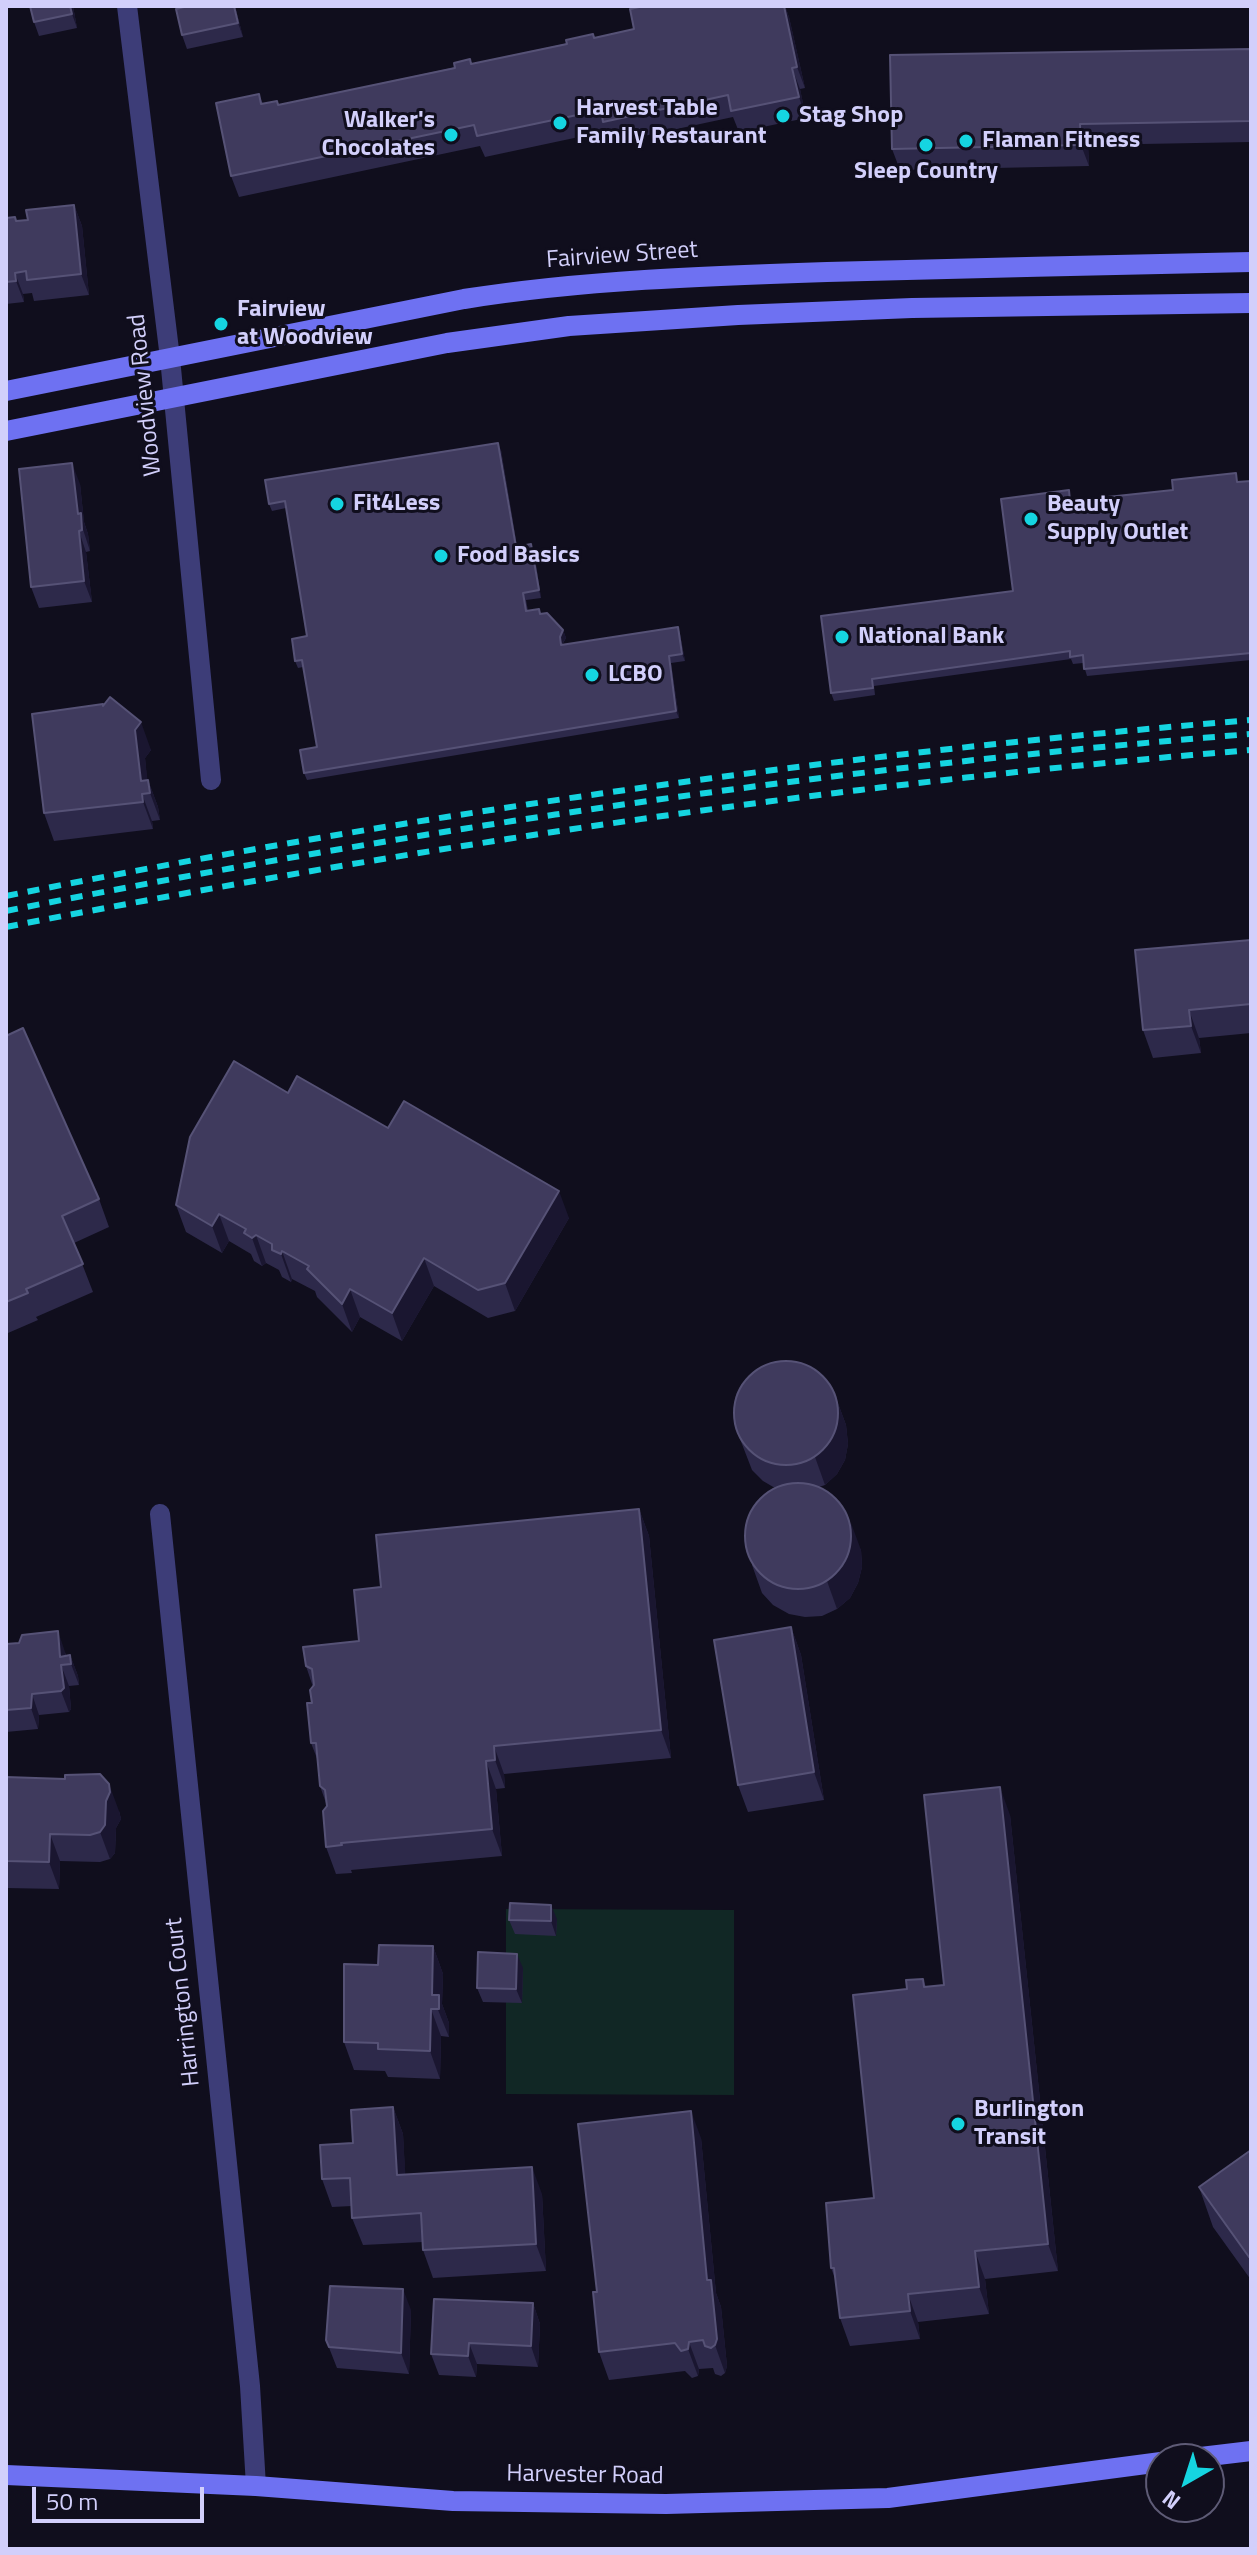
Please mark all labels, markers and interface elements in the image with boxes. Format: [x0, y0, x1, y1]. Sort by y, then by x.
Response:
place label: Harvest Table Family Restaurant [576, 95, 766, 151]
place label: Stag Shop [799, 102, 903, 130]
place label: Walker's Chocolates [322, 107, 435, 163]
marker: Stag Shop [774, 107, 792, 125]
marker: Harvest Table Family Restaurant [551, 114, 569, 132]
marker: Walker's Chocolates [442, 126, 460, 144]
place label: Flaman Fitness [982, 127, 1140, 155]
marker: Flaman Fitness [957, 132, 975, 150]
marker: Sleep Country [917, 136, 935, 154]
place label: Sleep Country [854, 158, 998, 186]
street label: Fairview Street [545, 236, 699, 276]
place label: Fairview at Woodview [237, 296, 373, 352]
street label: Woodview Road [123, 312, 169, 478]
marker: Fairview at Woodview [212, 315, 230, 333]
place label: Fit4Less [353, 490, 440, 518]
place label: Beauty Supply Outlet [1047, 491, 1188, 547]
marker: Fit4Less [328, 495, 346, 513]
marker: Beauty Supply Outlet [1022, 510, 1040, 528]
place label: Food Basics [457, 542, 580, 570]
marker: Food Basics [432, 547, 450, 565]
place label: National Bank [858, 623, 1004, 651]
marker: National Bank [833, 628, 851, 646]
place label: LCBO [608, 661, 663, 689]
marker: LCBO [583, 666, 601, 684]
street label: Harrington Court [161, 1916, 207, 2088]
place label: Burlington Transit [974, 2096, 1084, 2152]
marker: Burlington Transit [949, 2115, 967, 2133]
north arrow [1145, 2443, 1225, 2523]
street label: Harvester Road [506, 2460, 664, 2492]
scale bar [36, 2471, 208, 2521]
text: N [1155, 2482, 1188, 2518]
text: 50 m [46, 2483, 98, 2519]

